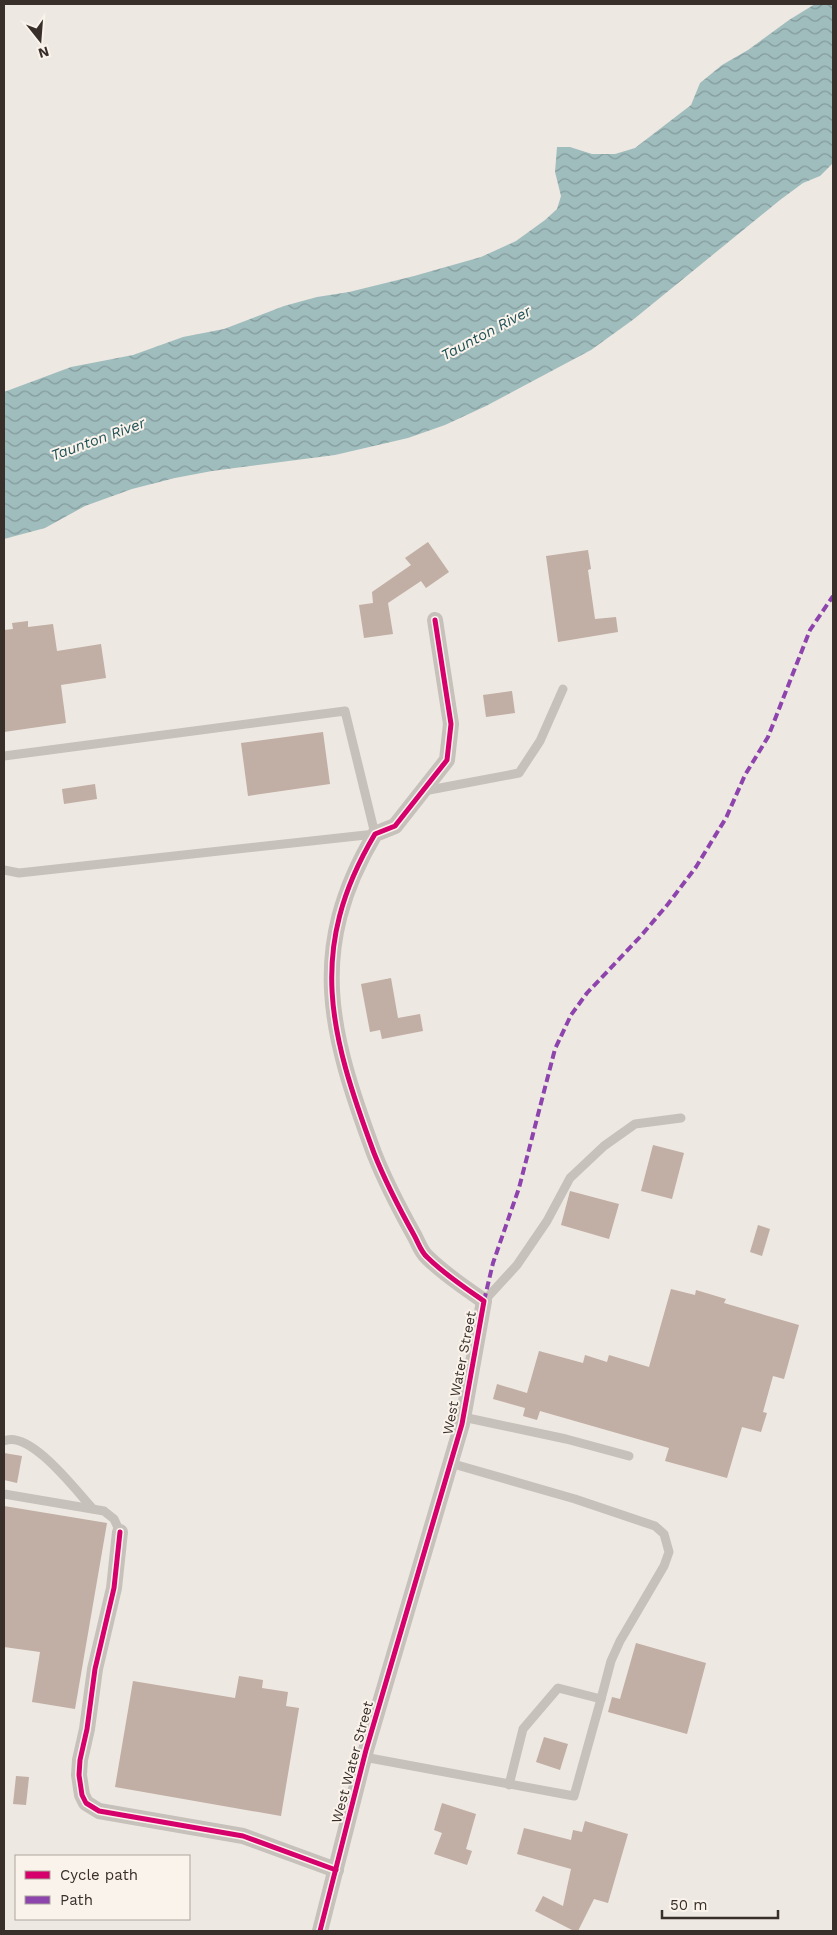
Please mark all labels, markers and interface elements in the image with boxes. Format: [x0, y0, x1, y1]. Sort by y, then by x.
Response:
north arrow [15, 15, 65, 65]
text: N [37, 43, 51, 62]
water label: Taunton River [438, 301, 535, 364]
water label: Taunton River [48, 413, 149, 464]
street label: West Water Street [439, 1310, 479, 1436]
street label: West Water Street [328, 1699, 376, 1825]
legend [15, 1855, 190, 1920]
text: Cycle path [60, 1866, 138, 1884]
scale bar [662, 1888, 778, 1920]
text: Path [60, 1891, 93, 1909]
text: 50 m [670, 1896, 707, 1914]

